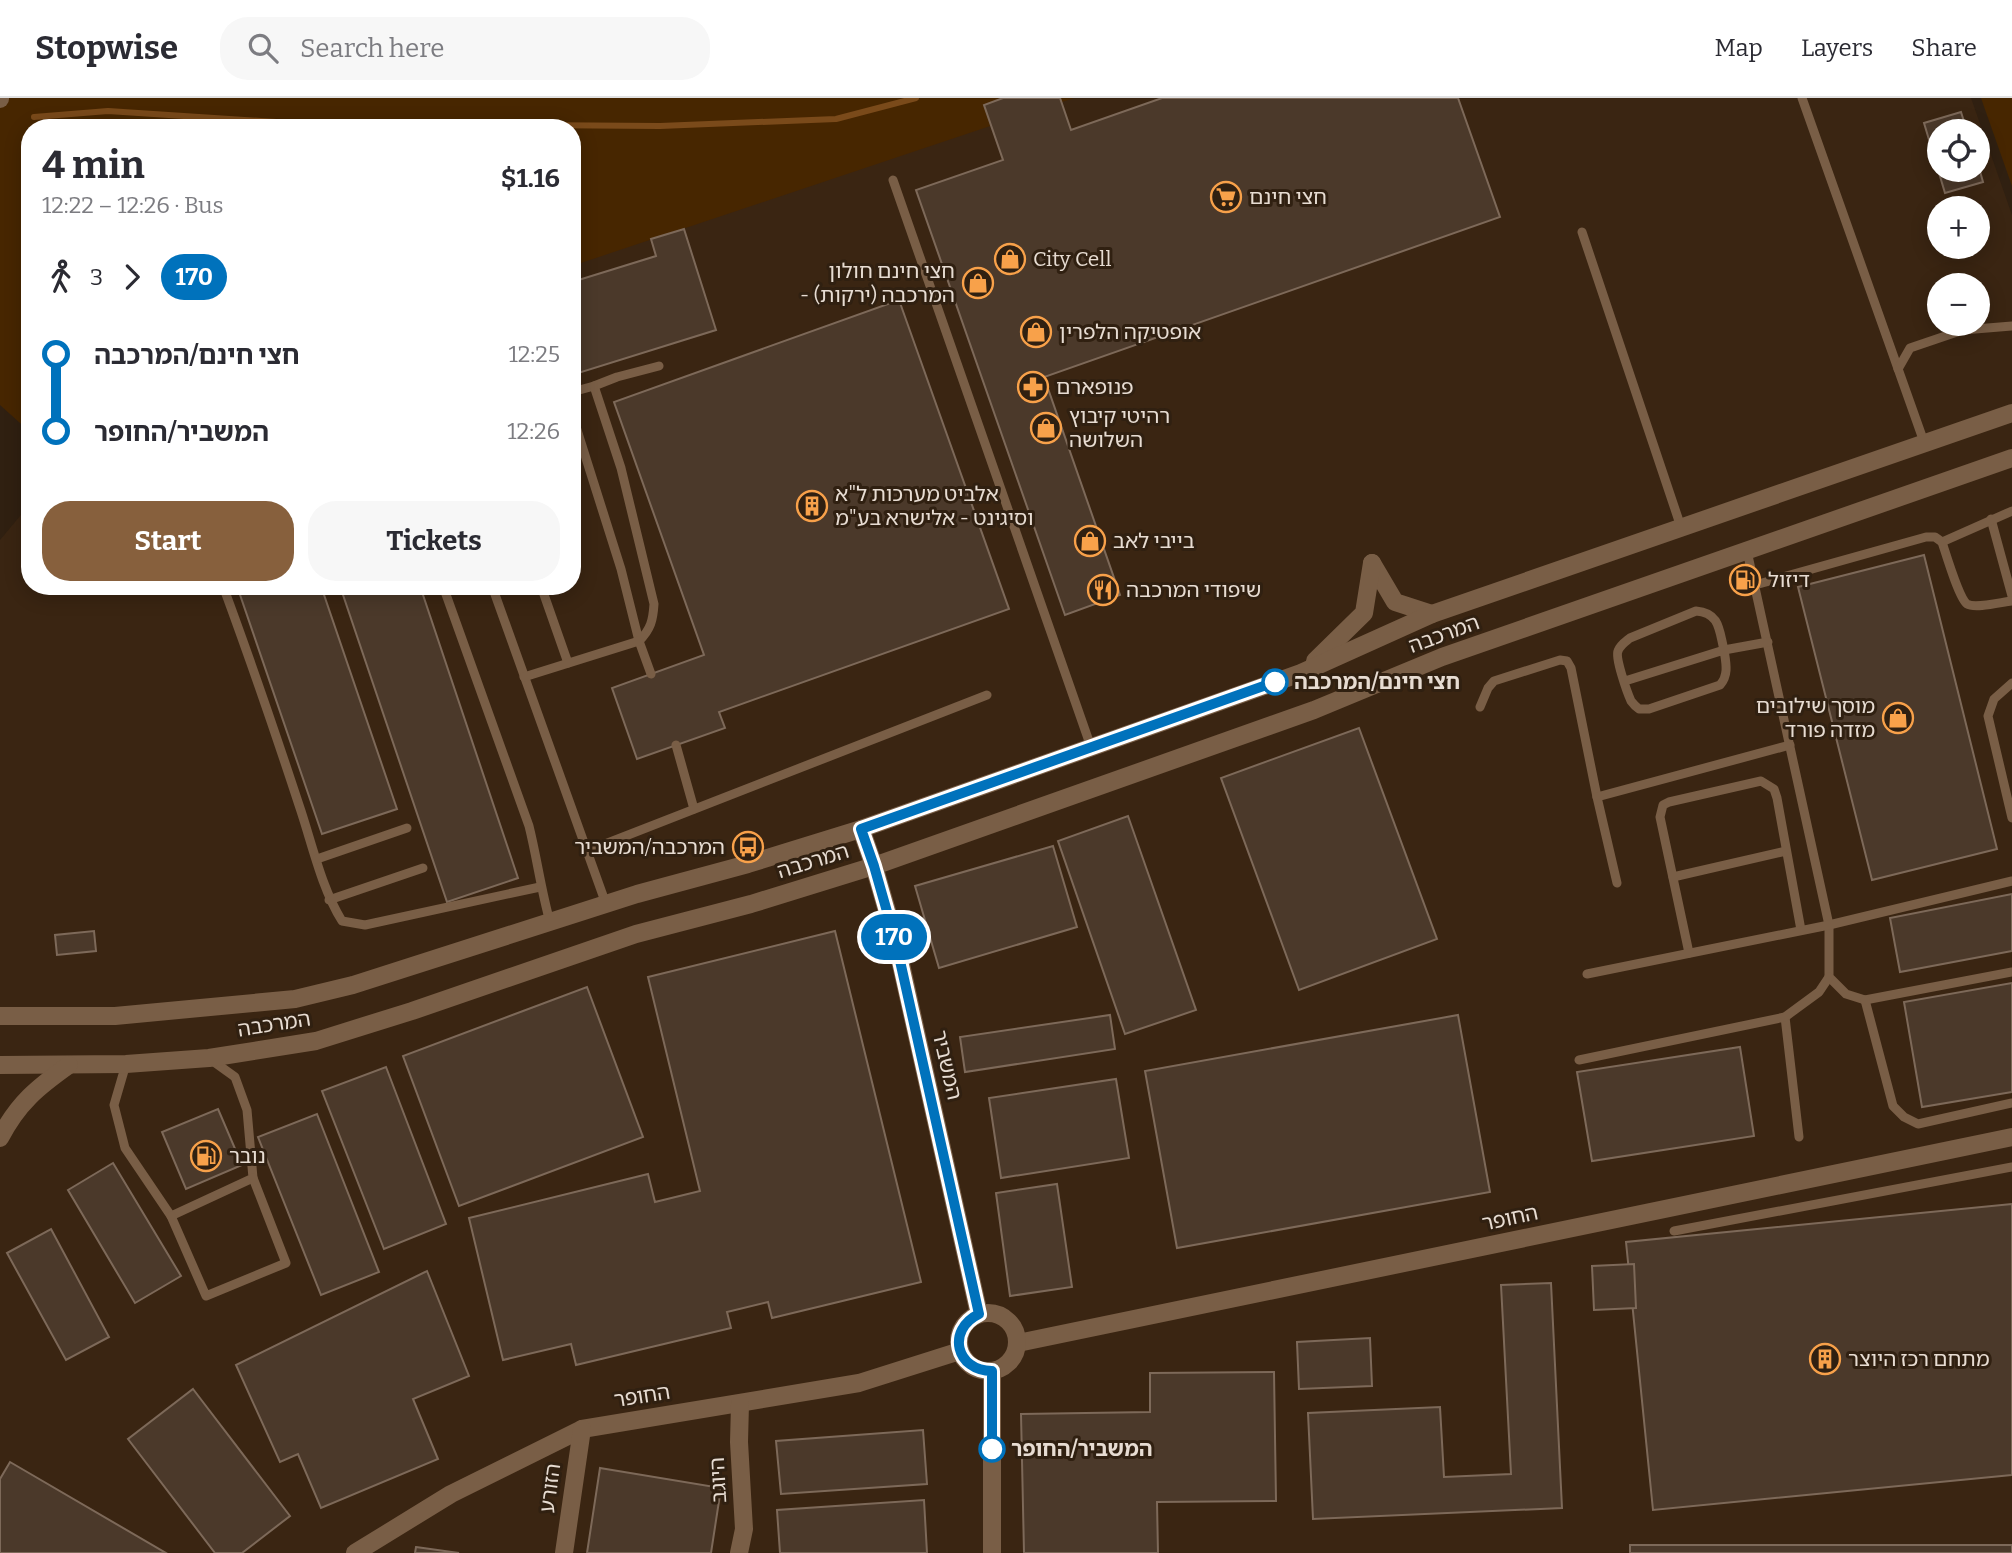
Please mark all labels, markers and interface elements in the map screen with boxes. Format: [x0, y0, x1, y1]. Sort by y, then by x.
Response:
search box [220, 17, 710, 80]
text: Stopwise [35, 28, 178, 68]
icon: search [244, 29, 282, 67]
text: Search here [300, 33, 444, 64]
text: Map [1715, 34, 1763, 62]
text: Layers [1801, 34, 1873, 62]
text: Share [1911, 34, 1977, 62]
map controls [1927, 119, 1990, 336]
button: locate [1927, 119, 1990, 182]
text: 4 min [42, 142, 145, 188]
text: $1.16 [501, 163, 560, 194]
supermarket icon: חצי חינם [1209, 180, 1243, 214]
place label: חצי חינם [1249, 184, 1327, 210]
text: 12:22 – 12:26 · Bus [42, 191, 224, 219]
button: + [1927, 196, 1990, 259]
shop icon: City Cell [993, 242, 1027, 276]
place label: City Cell [1033, 246, 1111, 272]
icon: walk [42, 258, 80, 296]
icon: forward [113, 258, 151, 296]
place label: חצי חינם חולון - המרכבה (ירקות) [800, 258, 955, 308]
text: 3 [90, 263, 103, 291]
text: 170 [175, 263, 213, 291]
shop icon: חצי חינם חולון - המרכבה (ירקות) [961, 266, 995, 300]
button: − [1927, 273, 1990, 336]
shop icon: אופטיקה הלפרין [1019, 315, 1053, 349]
place label: אופטיקה הלפרין [1059, 319, 1201, 345]
text: חצי חינם/המרכבה [94, 340, 300, 371]
text: 12:25 [509, 340, 560, 368]
pharmacy icon: פנופארם [1016, 370, 1050, 404]
place label: פנופארם [1056, 374, 1134, 400]
place label: רהיטי קיבוץ השלושה [1069, 403, 1170, 453]
shop icon: רהיטי קיבוץ השלושה [1029, 411, 1063, 445]
text: המשביר/החופר [94, 417, 269, 448]
text: 12:26 [507, 417, 560, 445]
place label: אלביט מערכות ל"א וסיגינט - אלישרא בע"מ [835, 481, 1034, 531]
building icon: אלביט מערכות ל"א וסיגינט - אלישרא בע"מ [795, 489, 829, 523]
button: Start [42, 501, 294, 581]
button: Tickets [308, 501, 560, 581]
shop icon: בייבי לאב [1073, 524, 1107, 558]
place label: בייבי לאב [1113, 528, 1195, 554]
fuel station icon: דיזול [1728, 563, 1762, 597]
place label: דיזול [1768, 567, 1810, 593]
restaurant icon: שיפודי המרכבה [1086, 573, 1120, 607]
place label: שיפודי המרכבה [1126, 577, 1261, 603]
street label: המרכבה [1405, 609, 1483, 659]
marker: חצי חינם/המרכבה [1262, 669, 1288, 695]
place label: חצי חינם/המרכבה [1294, 669, 1460, 695]
place label: מוסך שילובים מזדה פורד [1756, 693, 1875, 743]
shop icon: מוסך שילובים מזדה פורד [1881, 701, 1915, 735]
bus stop icon: המרכבה/המשביר [731, 830, 765, 864]
place label: המרכבה/המשביר [574, 834, 725, 860]
street label: המרכבה [774, 838, 852, 884]
line badge: 170 [854, 914, 934, 960]
text: 170 [875, 923, 913, 951]
street label: המרכבה [236, 1005, 312, 1043]
street label: המשביר [926, 1028, 968, 1102]
fuel station icon: נובר [189, 1139, 223, 1173]
place label: נובר [229, 1143, 266, 1169]
street label: החופר [1480, 1199, 1540, 1237]
building icon: מתחם רכז היוצר [1808, 1342, 1842, 1376]
place label: מתחם רכז היוצר [1848, 1346, 1990, 1372]
street label: החופר [612, 1379, 672, 1413]
marker: המשביר/החופר [979, 1436, 1005, 1462]
place label: המשביר/החופר [1011, 1436, 1153, 1462]
street label: היוגב [704, 1457, 732, 1503]
street label: הזורע [534, 1462, 566, 1514]

